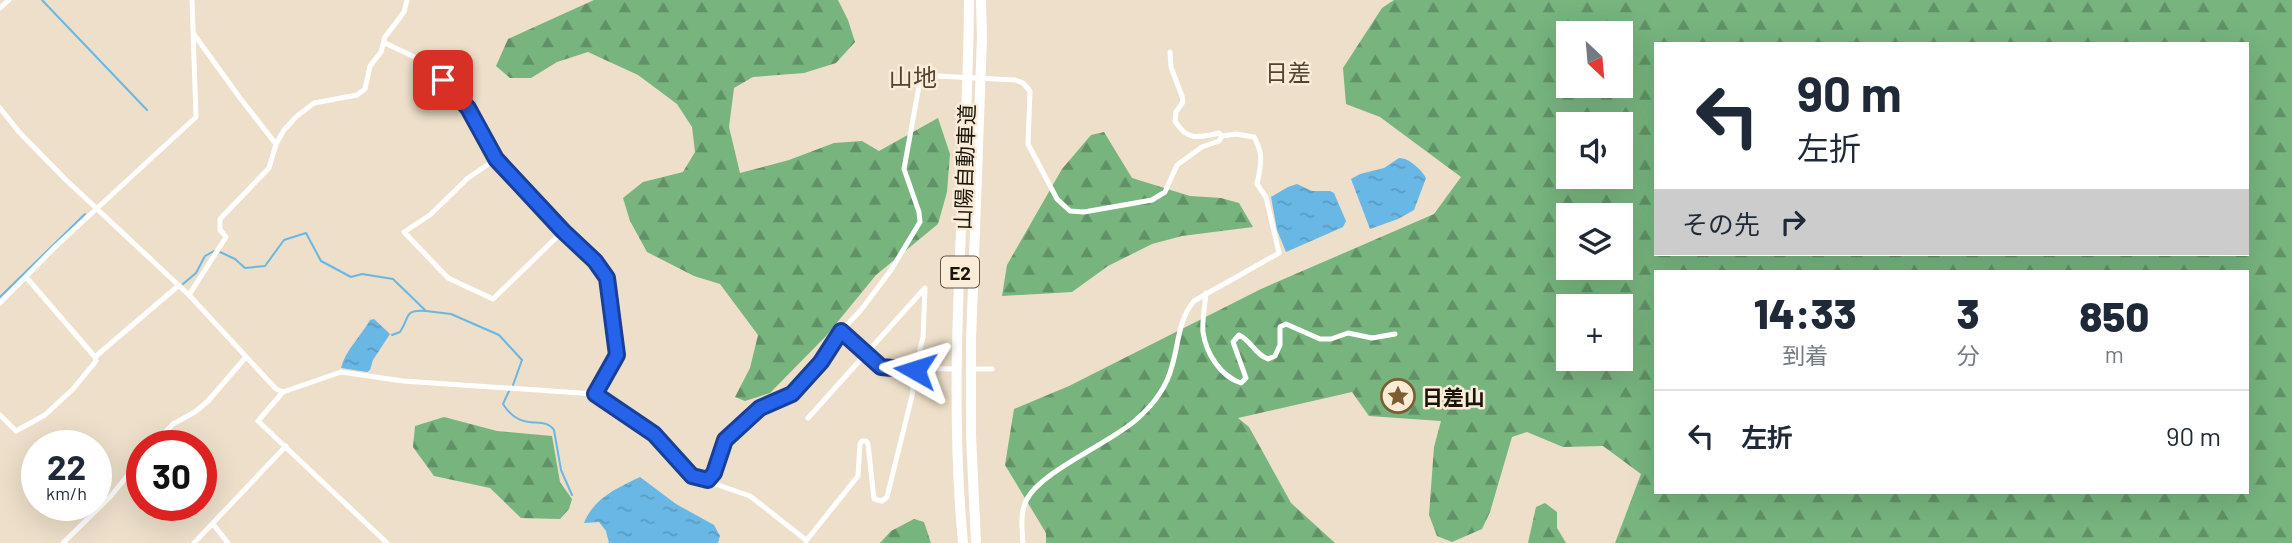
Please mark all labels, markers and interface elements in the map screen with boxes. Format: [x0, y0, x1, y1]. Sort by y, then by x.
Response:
north arrow [1556, 21, 1633, 98]
map controls [1556, 21, 1633, 371]
pin [413, 50, 473, 110]
district label: 日差 [1265, 58, 1311, 86]
icon: arrive [424, 61, 462, 99]
district label: 山地 [889, 62, 937, 91]
text: 90 m [1797, 63, 1902, 122]
icon: left [1682, 70, 1773, 161]
street label: 山陽自動車道 [949, 104, 979, 230]
button: sound [1556, 112, 1633, 189]
text: 左折 [1797, 128, 1861, 166]
button: layers [1556, 203, 1633, 280]
icon: right [1774, 203, 1812, 241]
text: その先 [1682, 208, 1760, 239]
road number: E2 [941, 256, 979, 288]
text: 14:33 [1754, 287, 1857, 337]
text: 3 [1956, 287, 1979, 337]
text: 850 [2079, 290, 2149, 340]
button: + [1556, 294, 1633, 371]
position arrow [878, 333, 952, 407]
text: m [2105, 340, 2124, 368]
text: 到着 [1782, 341, 1828, 369]
text: 分 [1956, 341, 1979, 369]
place icon: 日差山 [1379, 377, 1417, 415]
place label: 日差山 [1422, 384, 1485, 409]
icon: left [1682, 417, 1720, 455]
text: 90 m [2166, 420, 2221, 451]
text: 左折 [1741, 421, 1793, 452]
speed limit sign: 30 [126, 430, 217, 521]
text: 22 [47, 445, 86, 487]
text: km/h [46, 482, 87, 504]

